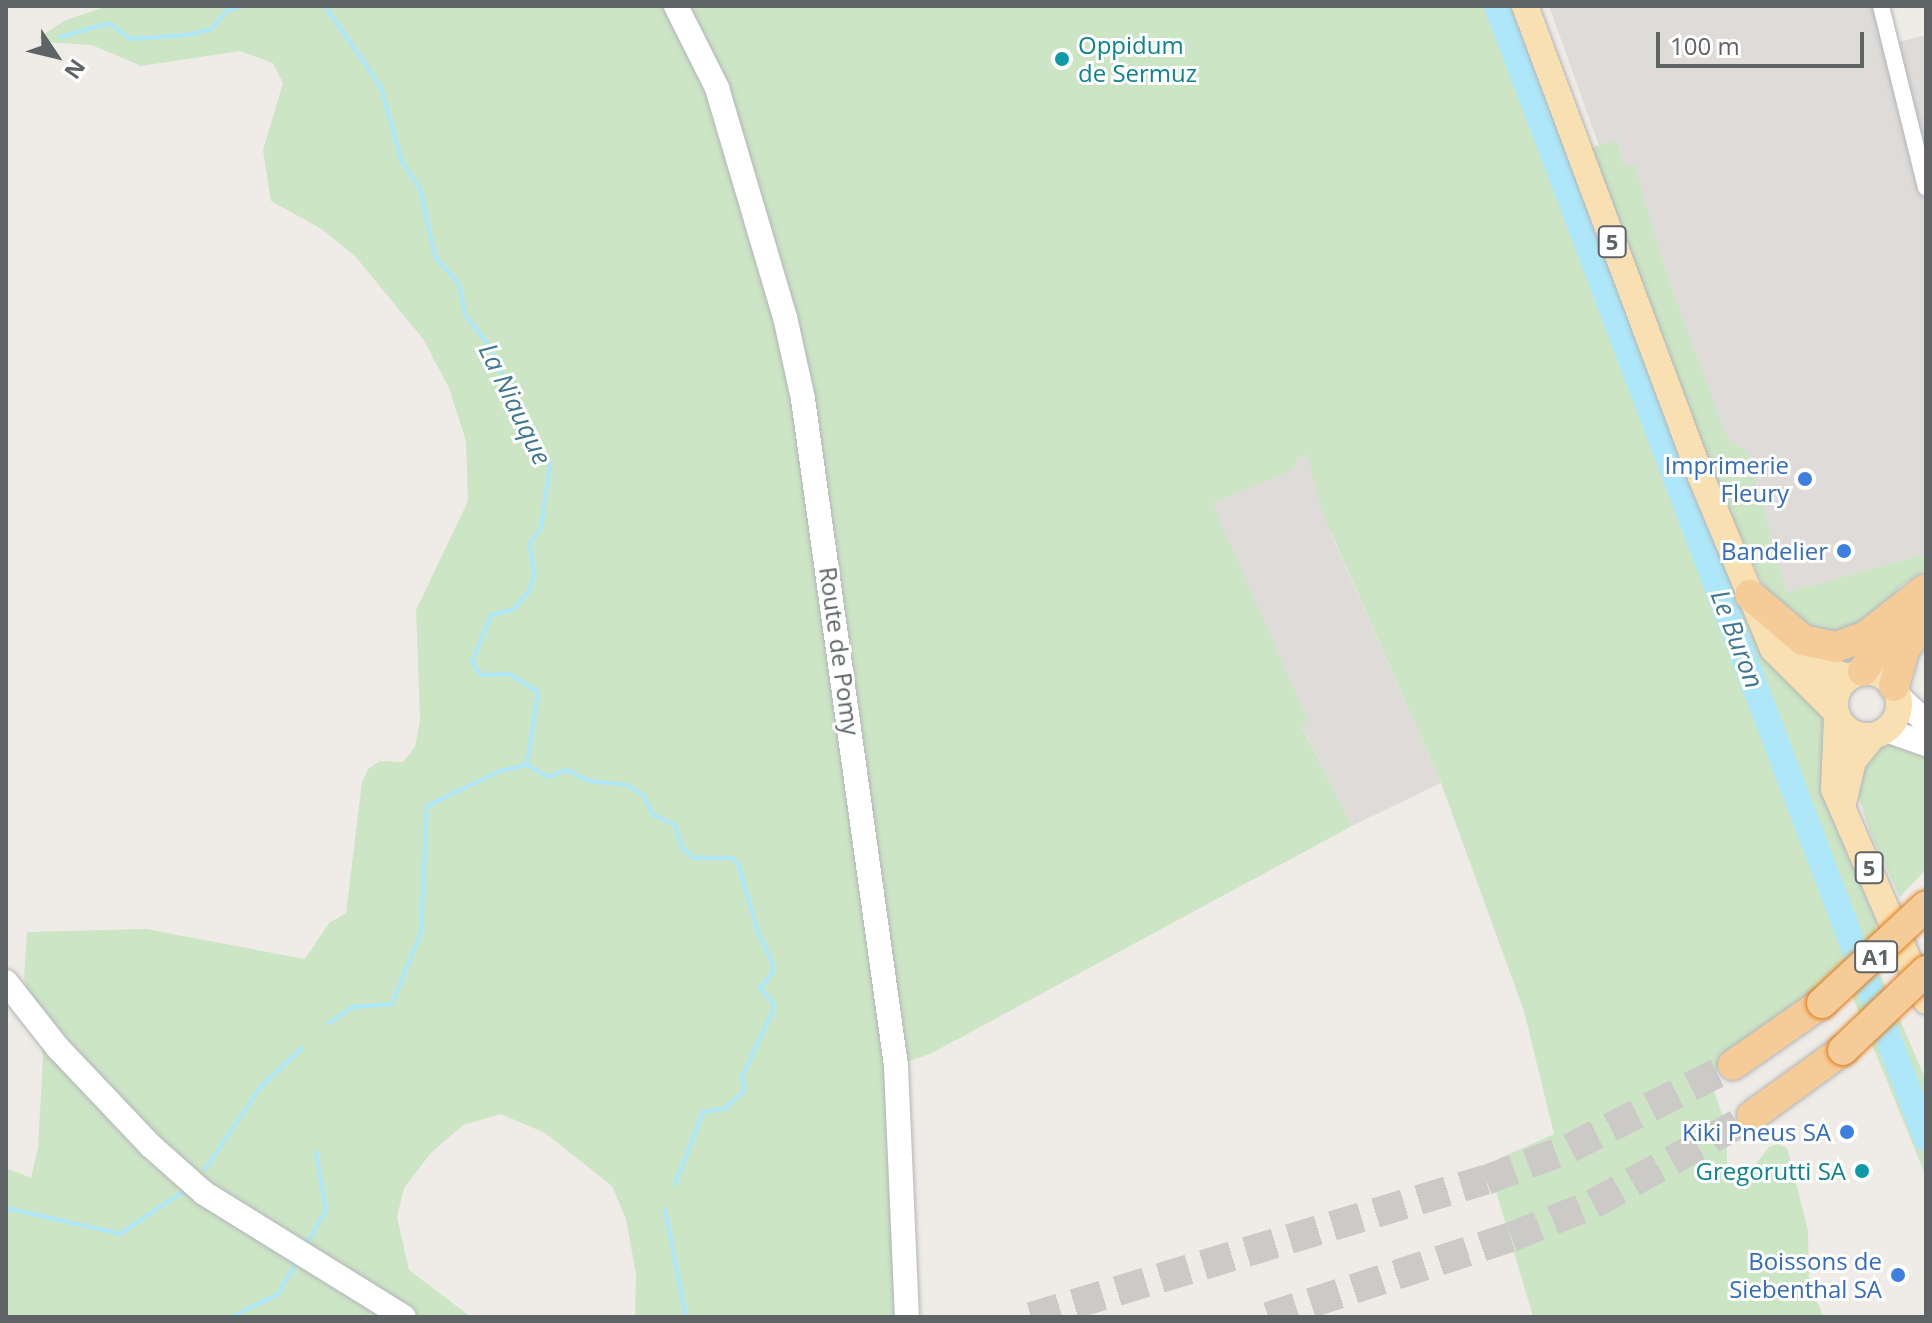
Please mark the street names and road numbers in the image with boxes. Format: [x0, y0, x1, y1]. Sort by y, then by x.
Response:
road number: 5 [1596, 224, 1628, 260]
street label: Route de Pomy [814, 565, 866, 737]
road number: 5 [1853, 850, 1885, 886]
road number: A1 [1854, 939, 1898, 975]

